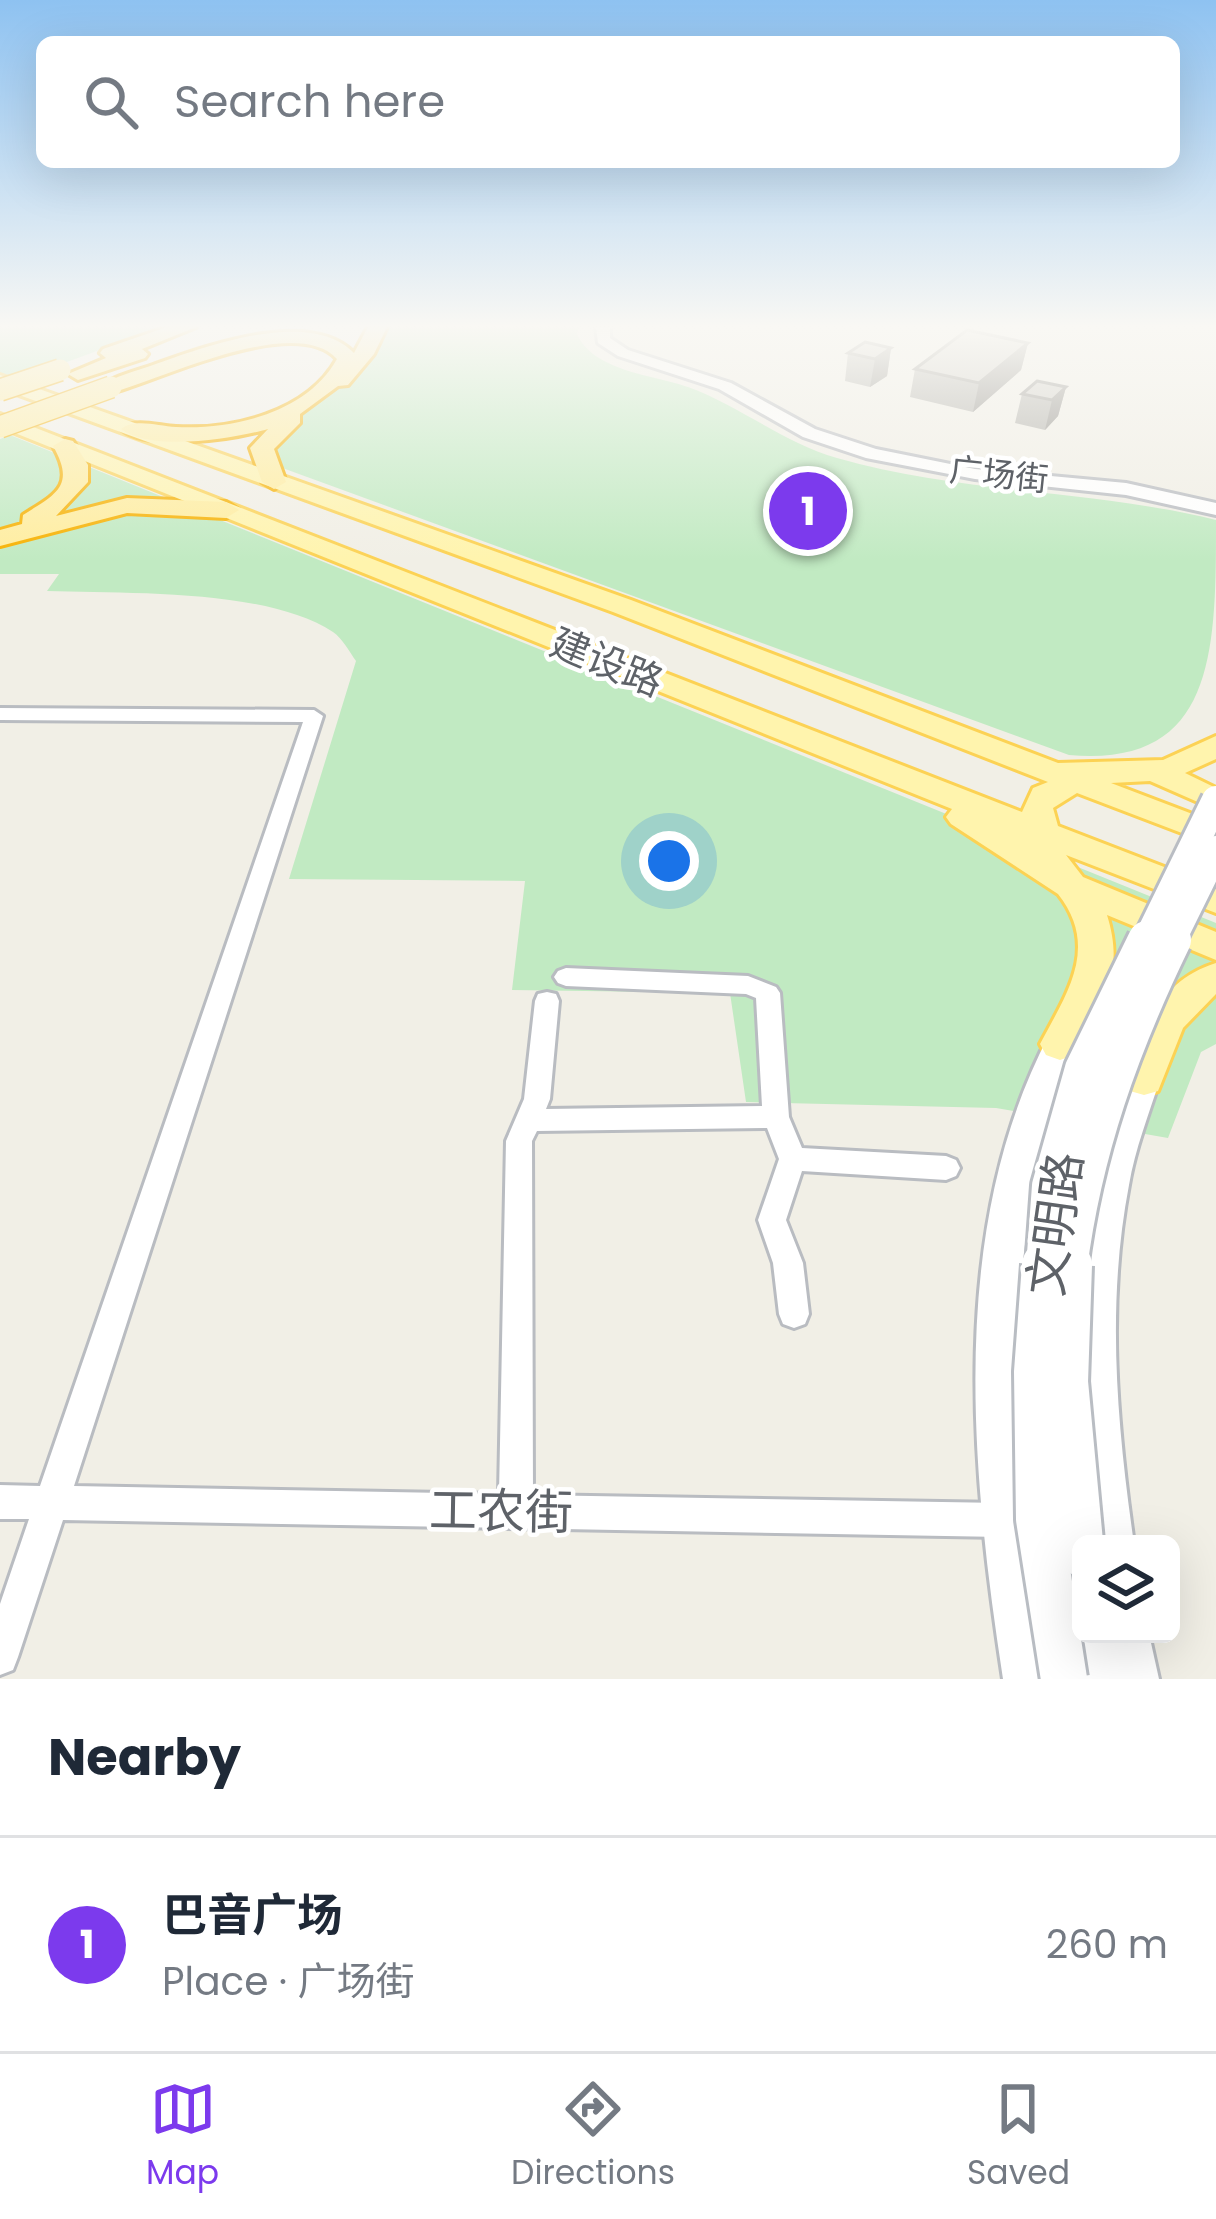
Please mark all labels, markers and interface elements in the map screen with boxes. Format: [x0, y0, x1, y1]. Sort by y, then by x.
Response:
search box [36, 36, 1180, 168]
icon: search [78, 69, 144, 135]
text: Search here [174, 70, 445, 133]
street label: 广场街 [947, 446, 1051, 503]
pin: 1 [769, 466, 847, 556]
street label: 建设路 [542, 615, 671, 710]
your location [639, 831, 699, 891]
street label: 文明路 [1012, 1148, 1099, 1300]
street label: 工农街 [428, 1477, 574, 1546]
map controls [1072, 1535, 1180, 1643]
button: layers [1072, 1535, 1180, 1643]
text: Nearby [48, 1721, 241, 1793]
text: 巴音广场 [162, 1884, 342, 1947]
text: 1 [80, 1917, 94, 1972]
text: 260 m [1046, 1917, 1168, 1972]
text: Place · 广场街 [162, 1954, 415, 2009]
tab: Map [146, 2076, 219, 2198]
tab: Directions [511, 2076, 675, 2198]
tab: Saved [967, 2076, 1070, 2198]

